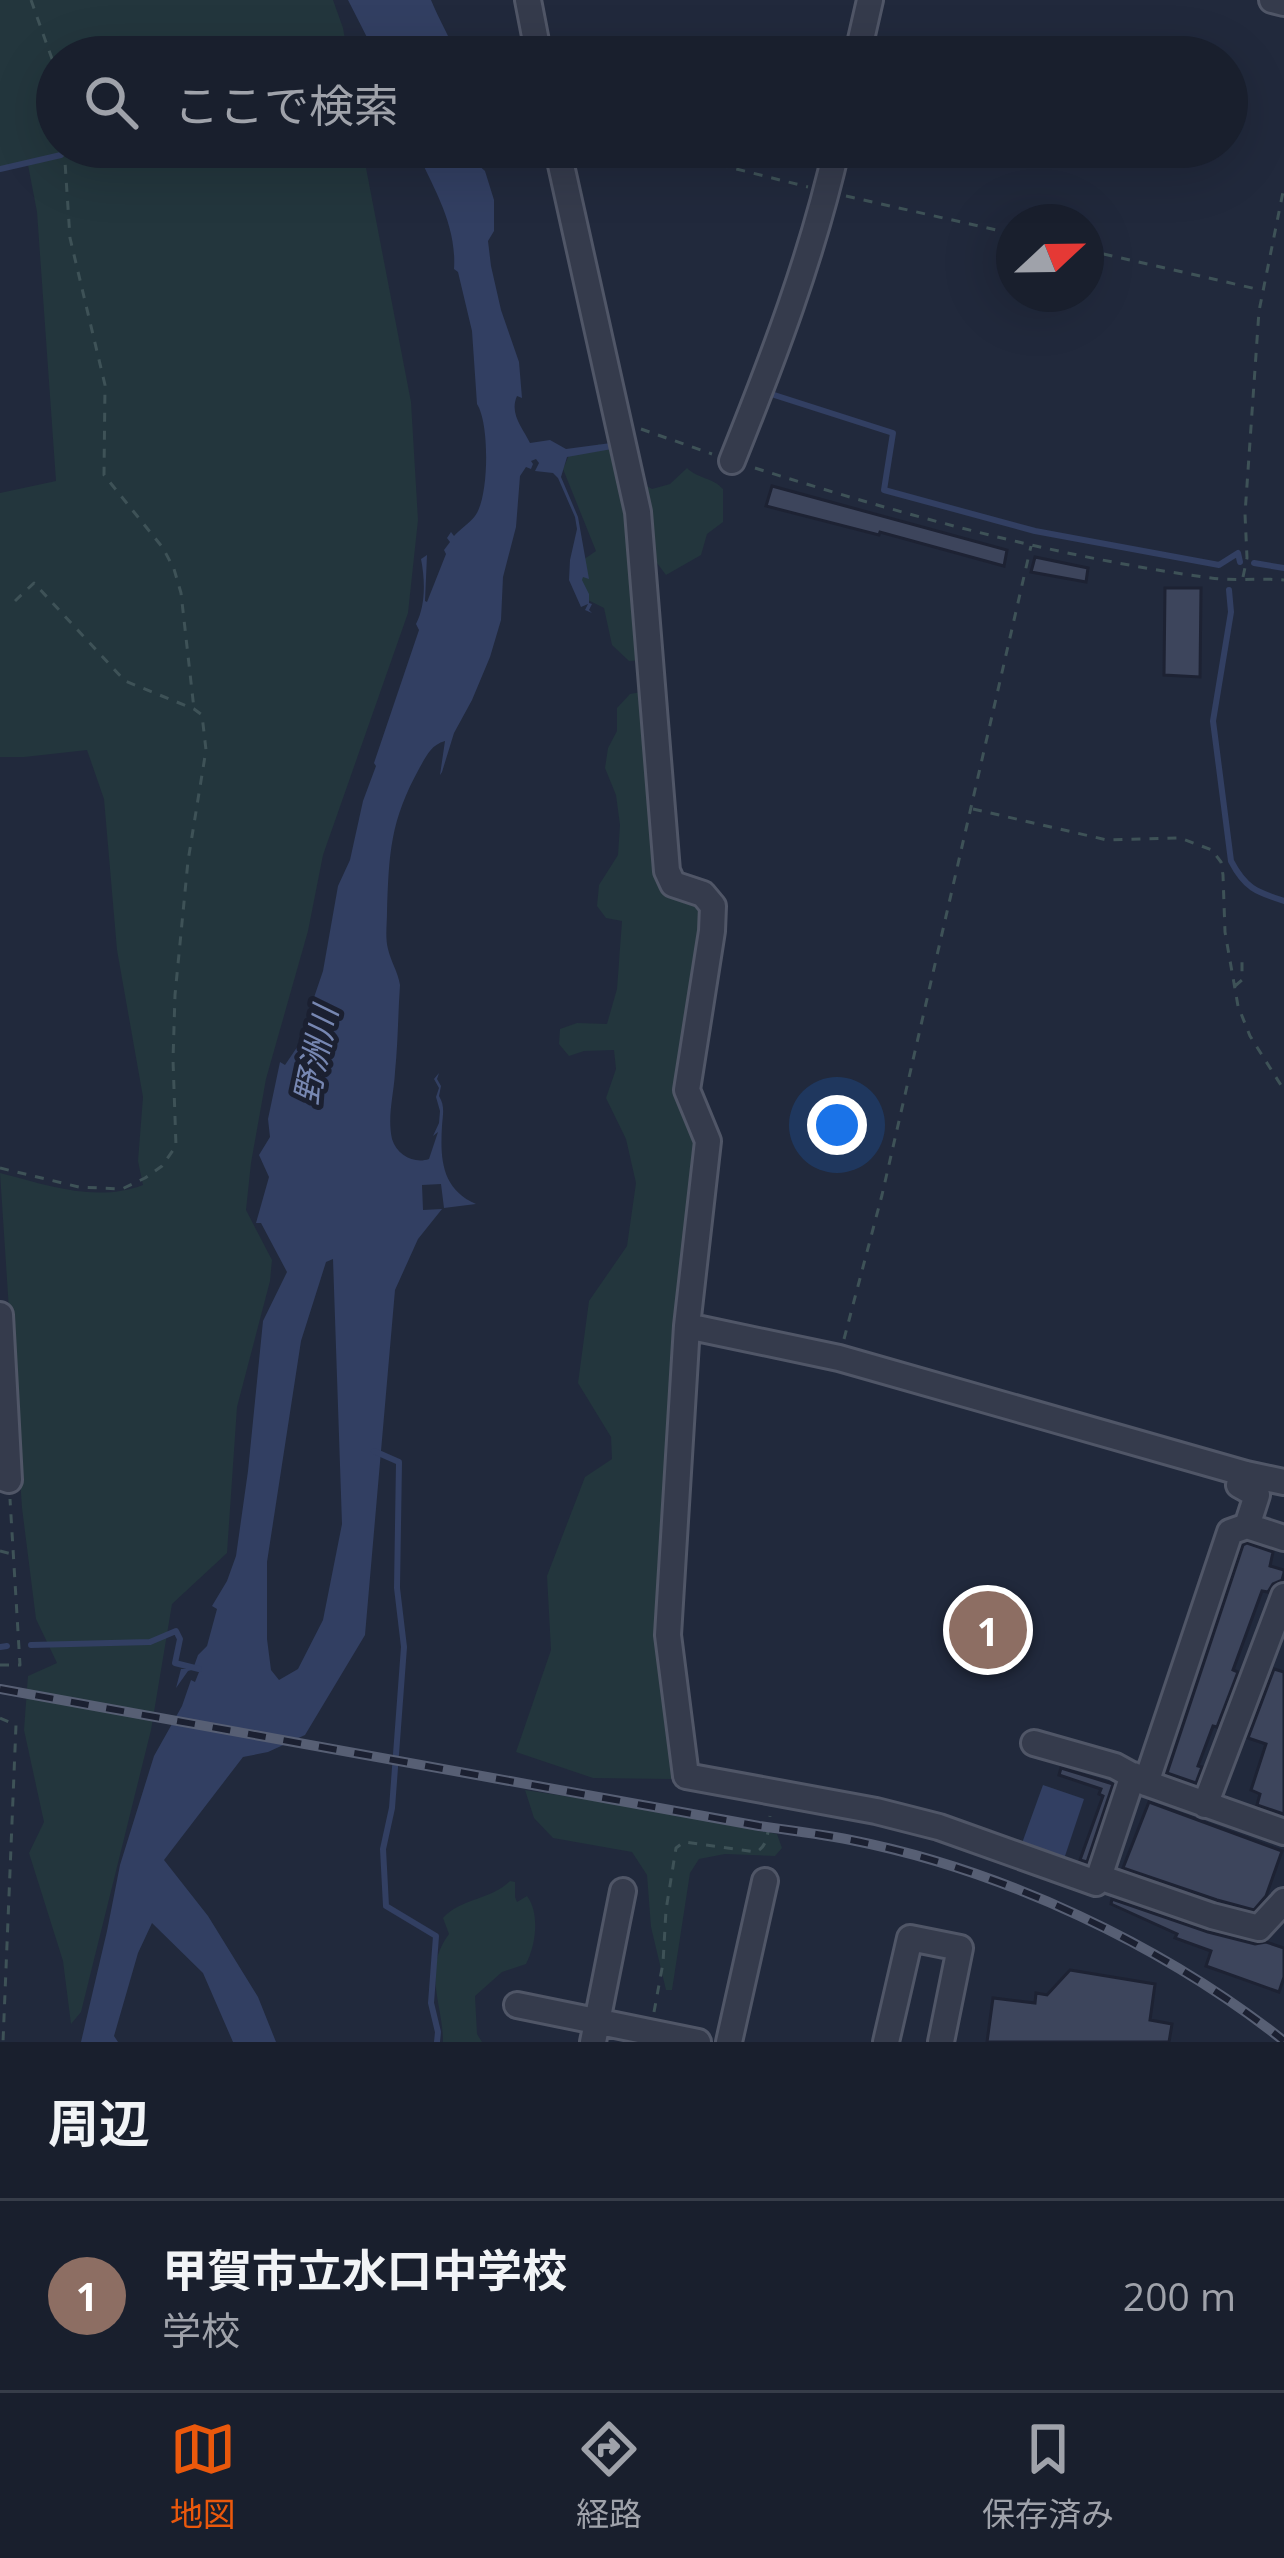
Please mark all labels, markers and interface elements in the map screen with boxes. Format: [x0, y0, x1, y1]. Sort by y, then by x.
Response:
search box [36, 36, 1248, 168]
icon: search [78, 69, 144, 135]
text: ここで検索 [174, 74, 399, 135]
north arrow [996, 204, 1104, 312]
water label: 野洲川 [283, 999, 348, 1108]
your location [807, 1095, 867, 1155]
pin: 1 [949, 1585, 1027, 1675]
text: 周辺 [48, 2087, 150, 2157]
text: 甲賀市立水口中学校 [162, 2239, 567, 2300]
text: 1 [76, 2269, 98, 2322]
text: 200 m [1123, 2269, 1236, 2322]
text: 学校 [162, 2303, 240, 2356]
tab: 地図 [170, 2416, 236, 2536]
tab: 経路 [576, 2416, 642, 2536]
tab: 保存済み [982, 2416, 1114, 2536]

